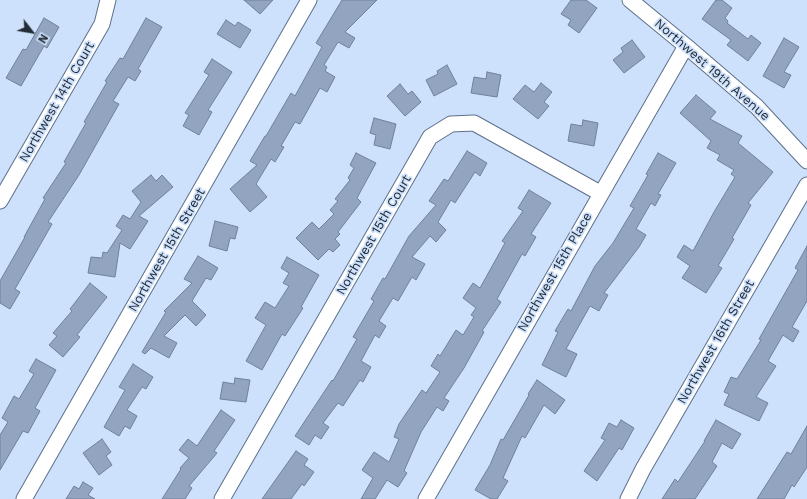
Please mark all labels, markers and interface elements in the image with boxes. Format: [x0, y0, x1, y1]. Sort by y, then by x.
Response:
north arrow [12, 12, 52, 52]
street label: Northwest 19th Avenue [651, 16, 773, 124]
street label: Northwest 14th Court [16, 39, 98, 165]
street label: Northwest 15th Court [333, 172, 415, 298]
street label: Northwest 15th Street [125, 185, 209, 315]
street label: Northwest 15th Place [514, 210, 596, 334]
street label: Northwest 16th Street [674, 277, 758, 407]

